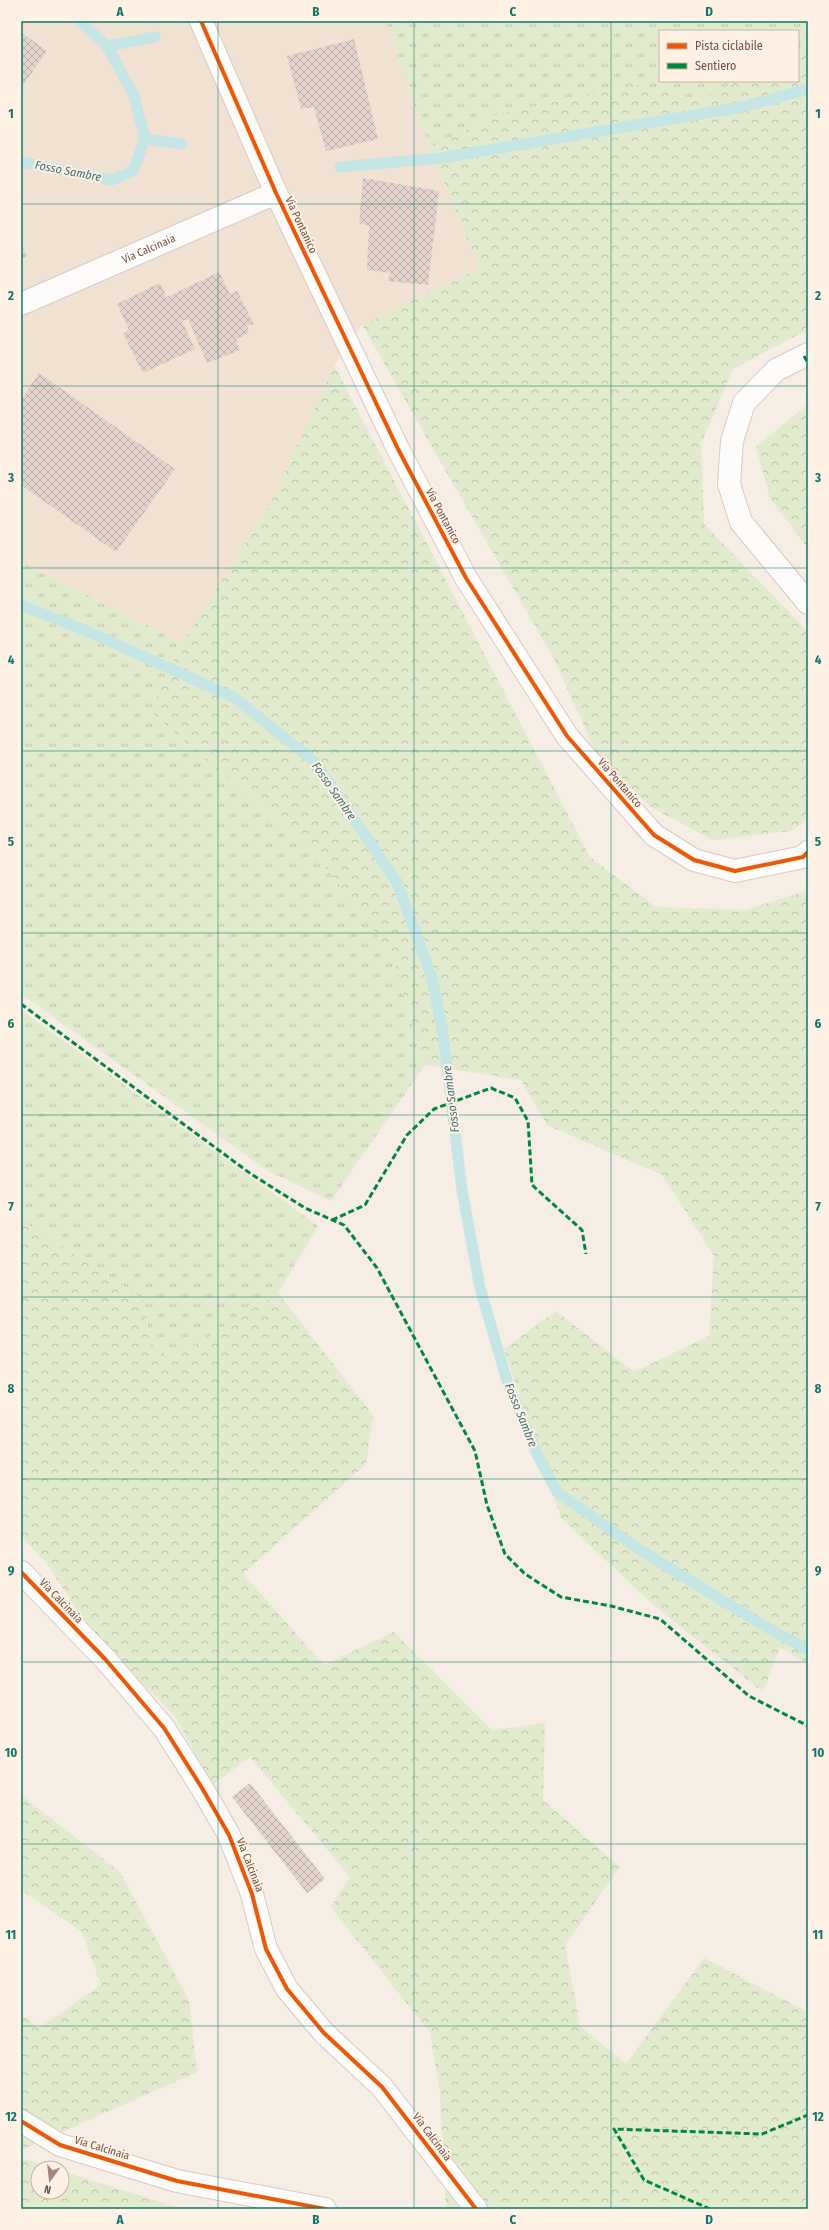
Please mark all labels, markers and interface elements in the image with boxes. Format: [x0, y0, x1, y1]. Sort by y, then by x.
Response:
text: A [115, 4, 124, 19]
text: B [312, 4, 320, 19]
text: C [510, 4, 517, 19]
text: D [705, 4, 713, 19]
legend [659, 30, 799, 82]
text: Pista ciclabile [695, 39, 763, 53]
text: Sentiero [695, 59, 736, 73]
text: 1 [8, 106, 14, 121]
text: 1 [815, 106, 821, 121]
water label: Fosso Sambre [34, 158, 103, 184]
street label: Via Pontanico [282, 195, 320, 256]
street label: Via Calcinaia [120, 231, 177, 266]
text: 2 [7, 288, 14, 303]
text: 2 [814, 288, 821, 303]
text: 3 [7, 470, 14, 485]
text: 3 [814, 470, 821, 485]
street label: Via Pontanico [423, 486, 463, 546]
text: 4 [8, 652, 15, 667]
text: 4 [815, 652, 822, 667]
street label: Via Pontanico [595, 756, 645, 810]
water label: Fosso Sambre [309, 759, 359, 823]
text: 5 [8, 834, 14, 849]
text: 5 [815, 834, 821, 849]
text: 6 [8, 1016, 15, 1031]
text: 6 [815, 1016, 822, 1031]
water label: Fosso Sambre [440, 1064, 462, 1133]
text: 7 [8, 1199, 14, 1214]
text: 7 [815, 1199, 821, 1214]
text: 8 [8, 1381, 15, 1396]
water label: Fosso Sambre [502, 1381, 540, 1449]
text: 8 [815, 1381, 822, 1396]
text: 9 [8, 1563, 15, 1578]
text: 9 [815, 1563, 822, 1578]
street label: Via Calcinaia [37, 1576, 85, 1626]
text: 10 [5, 1745, 17, 1760]
text: 10 [812, 1745, 824, 1760]
street label: Via Calcinaia [234, 1836, 266, 1894]
text: 11 [6, 1927, 16, 1942]
text: 11 [813, 1927, 823, 1942]
text: 12 [5, 2109, 17, 2124]
text: 12 [812, 2109, 824, 2124]
street label: Via Calcinaia [410, 2110, 454, 2164]
street label: Via Calcinaia [73, 2133, 131, 2163]
north arrow [30, 2160, 70, 2200]
text: N [43, 2182, 52, 2196]
text: A [115, 2212, 124, 2227]
text: B [312, 2212, 320, 2227]
text: C [510, 2212, 517, 2227]
text: D [705, 2212, 713, 2227]

